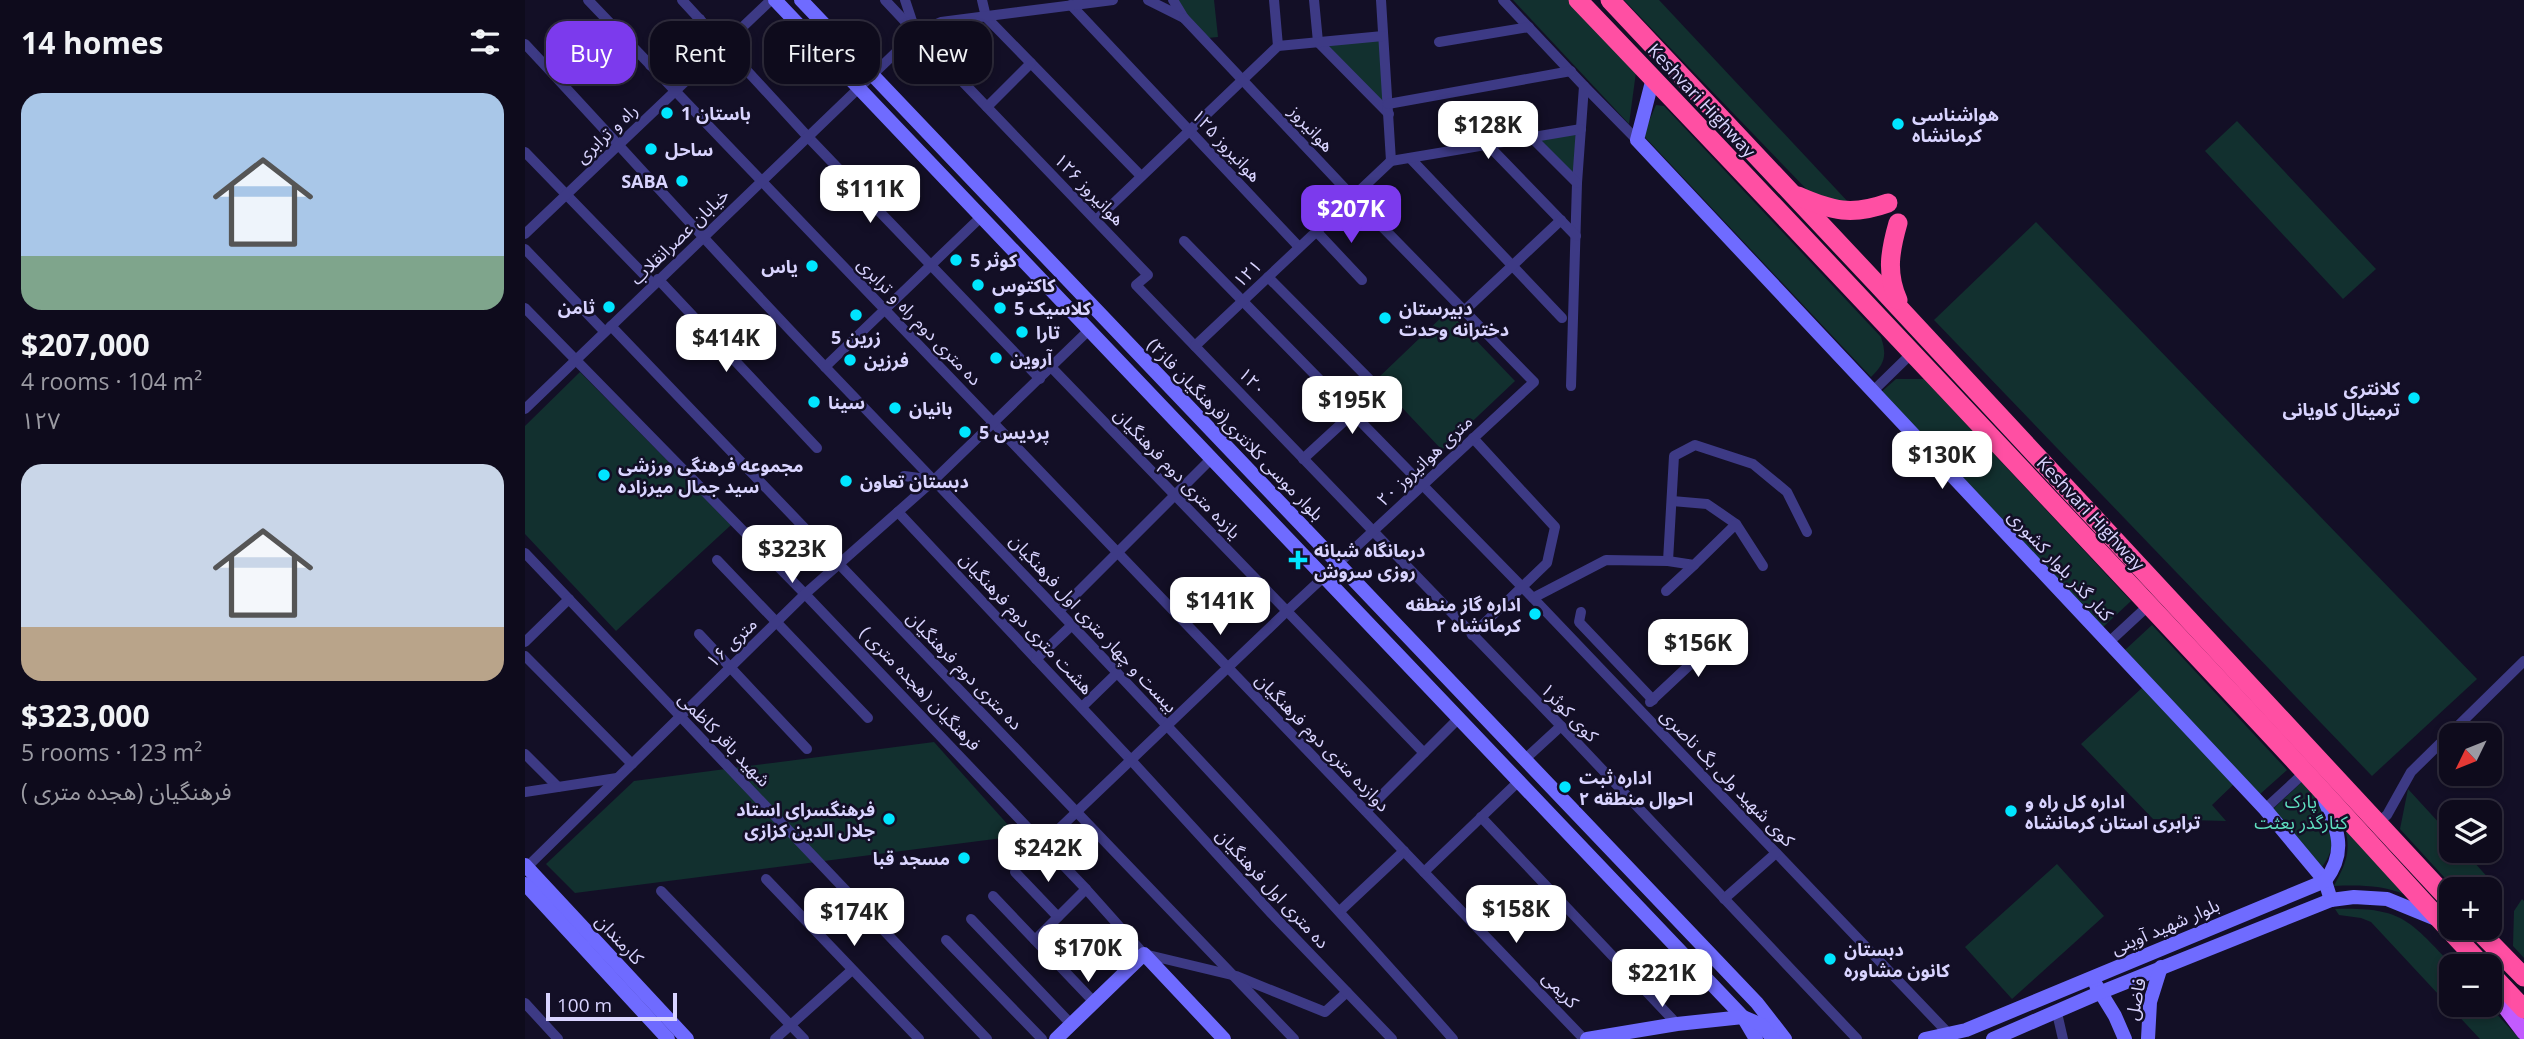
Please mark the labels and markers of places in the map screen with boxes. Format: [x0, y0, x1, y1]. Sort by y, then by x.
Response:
place label: باستان 1 [681, 101, 751, 125]
pin: $128K [1439, 102, 1537, 161]
place label: هواشناسی کرمانشاه [1912, 102, 1999, 147]
marker: باستان 1 [659, 105, 675, 121]
marker: هواشناسی کرمانشاه [1890, 116, 1906, 132]
place label: ساحل [665, 137, 713, 161]
marker: ساحل [643, 141, 659, 157]
pin: $111K [821, 166, 919, 225]
place label: SABA [621, 169, 669, 193]
marker: SABA [674, 173, 690, 189]
pin: $207K [1302, 186, 1400, 245]
place label: کوثر 5 [970, 248, 1018, 272]
marker: کوثر 5 [948, 252, 964, 268]
place label: یاس [761, 254, 798, 278]
marker: یاس [804, 258, 820, 274]
place label: کاکتوس [992, 273, 1056, 297]
marker: کاکتوس [970, 277, 986, 293]
place label: ثامن [558, 295, 595, 319]
place label: کلاسیک 5 [1014, 296, 1092, 320]
place label: دبیرستان دخترانه وحدت [1399, 296, 1509, 341]
marker: ثامن [601, 299, 617, 315]
marker: کلاسیک 5 [992, 300, 1008, 316]
marker: زرین 5 [848, 307, 864, 323]
marker: دبیرستان دخترانه وحدت [1377, 310, 1393, 326]
pin: $414K [677, 314, 775, 374]
place label: تارا [1036, 320, 1061, 344]
marker: تارا [1014, 324, 1030, 340]
place label: زرین 5 [831, 325, 881, 349]
place label: آروین [1010, 346, 1053, 370]
place label: فرزین [864, 348, 909, 372]
marker: آروین [988, 350, 1004, 366]
marker: فرزین [842, 352, 858, 368]
pin: $195K [1303, 376, 1401, 436]
place label: کلانتری ترمینال کاویانی [2283, 376, 2401, 421]
place label: سینا [828, 390, 865, 414]
marker: کلانتری ترمینال کاویانی [2406, 390, 2422, 406]
marker: سینا [806, 394, 822, 410]
place label: بانیان [909, 396, 953, 420]
marker: بانیان [887, 400, 903, 416]
place label: پردیس 5 [979, 420, 1050, 445]
marker: پردیس 5 [957, 424, 973, 440]
pin: $130K [1893, 432, 1991, 491]
place label: مجموعه فرهنگی ورزشی سید جمال میرزاده [618, 453, 803, 498]
marker: مجموعه فرهنگی ورزشی سید جمال میرزاده [596, 467, 612, 483]
place label: دبستان تعاون [860, 469, 969, 493]
marker: دبستان تعاون [838, 473, 854, 489]
pin: $323K [743, 526, 841, 585]
place label: درمانگاه شبانه روزی سروش [1314, 538, 1425, 583]
marker: درمانگاه شبانه روزی سروش [1288, 550, 1308, 570]
pin: $141K [1171, 578, 1269, 637]
place label: اداره گاز منطقه ۲ کرمانشاه [1406, 592, 1522, 637]
marker: اداره گاز منطقه ۲ کرمانشاه [1527, 606, 1543, 622]
pin: $156K [1649, 620, 1747, 679]
place label: اداره ثبت احوال منطقه ۲ [1579, 765, 1693, 810]
marker: اداره ثبت احوال منطقه ۲ [1557, 779, 1573, 795]
place label: اداره کل راه و ترابری استان کرمانشاه [2025, 789, 2201, 834]
place label: فرهنگسرای استاد جلال الدین کزازی [736, 797, 875, 842]
marker: اداره کل راه و ترابری استان کرمانشاه [2003, 803, 2019, 819]
marker: فرهنگسرای استاد جلال الدین کزازی [881, 811, 897, 827]
pin: $242K [999, 824, 1097, 884]
place label: مسجد قبا [873, 846, 950, 870]
marker: مسجد قبا [956, 850, 972, 866]
pin: $158K [1467, 886, 1565, 945]
pin: $174K [805, 888, 903, 948]
pin: $170K [1039, 925, 1137, 984]
place label: دبستان کانون مشاوره [1844, 937, 1951, 982]
pin: $221K [1613, 950, 1711, 1009]
marker: دبستان کانون مشاوره [1822, 951, 1838, 967]

